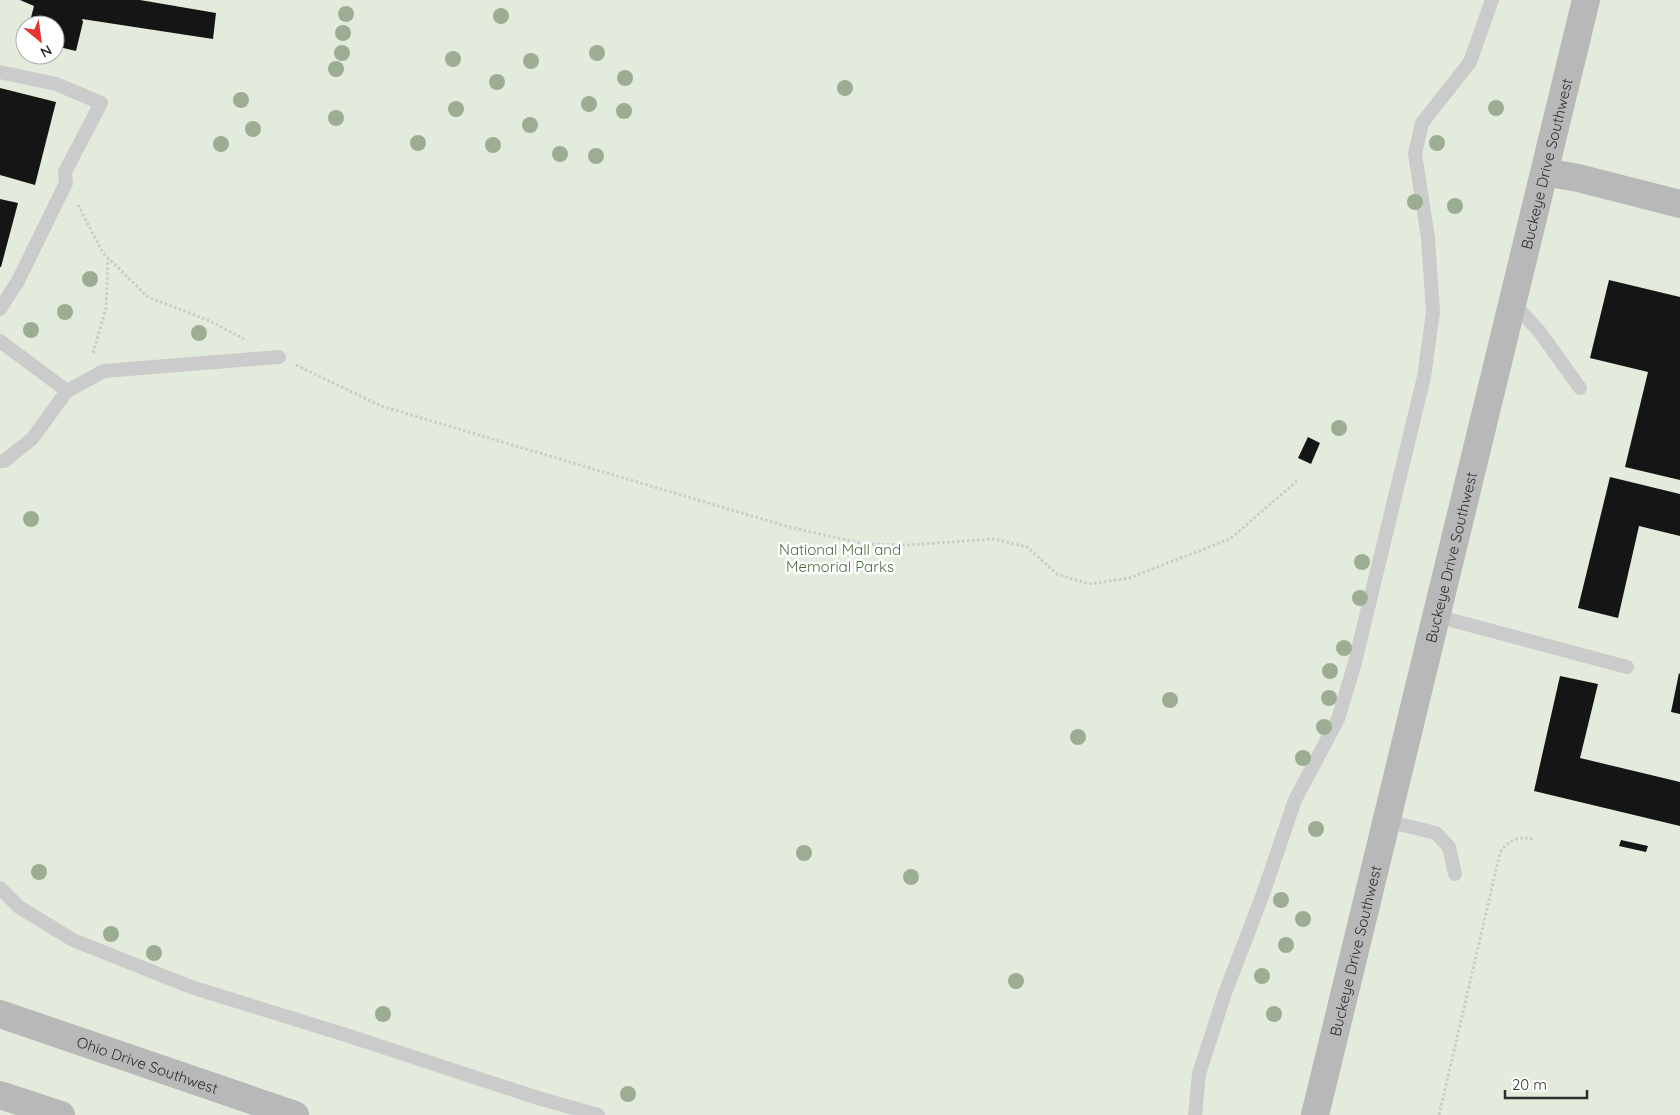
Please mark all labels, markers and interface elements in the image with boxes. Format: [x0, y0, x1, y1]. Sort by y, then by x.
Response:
north arrow [15, 15, 65, 65]
text: N [37, 41, 55, 62]
street label: Buckeye Drive Southwest [1516, 76, 1576, 251]
street label: Buckeye Drive Southwest [1421, 470, 1480, 645]
park label: National Mall and Memorial Parks [779, 540, 901, 576]
street label: Buckeye Drive Southwest [1325, 863, 1385, 1038]
street label: Ohio Drive Southwest [74, 1032, 221, 1098]
scale bar [1505, 1068, 1588, 1100]
text: 20 m [1512, 1075, 1547, 1094]

